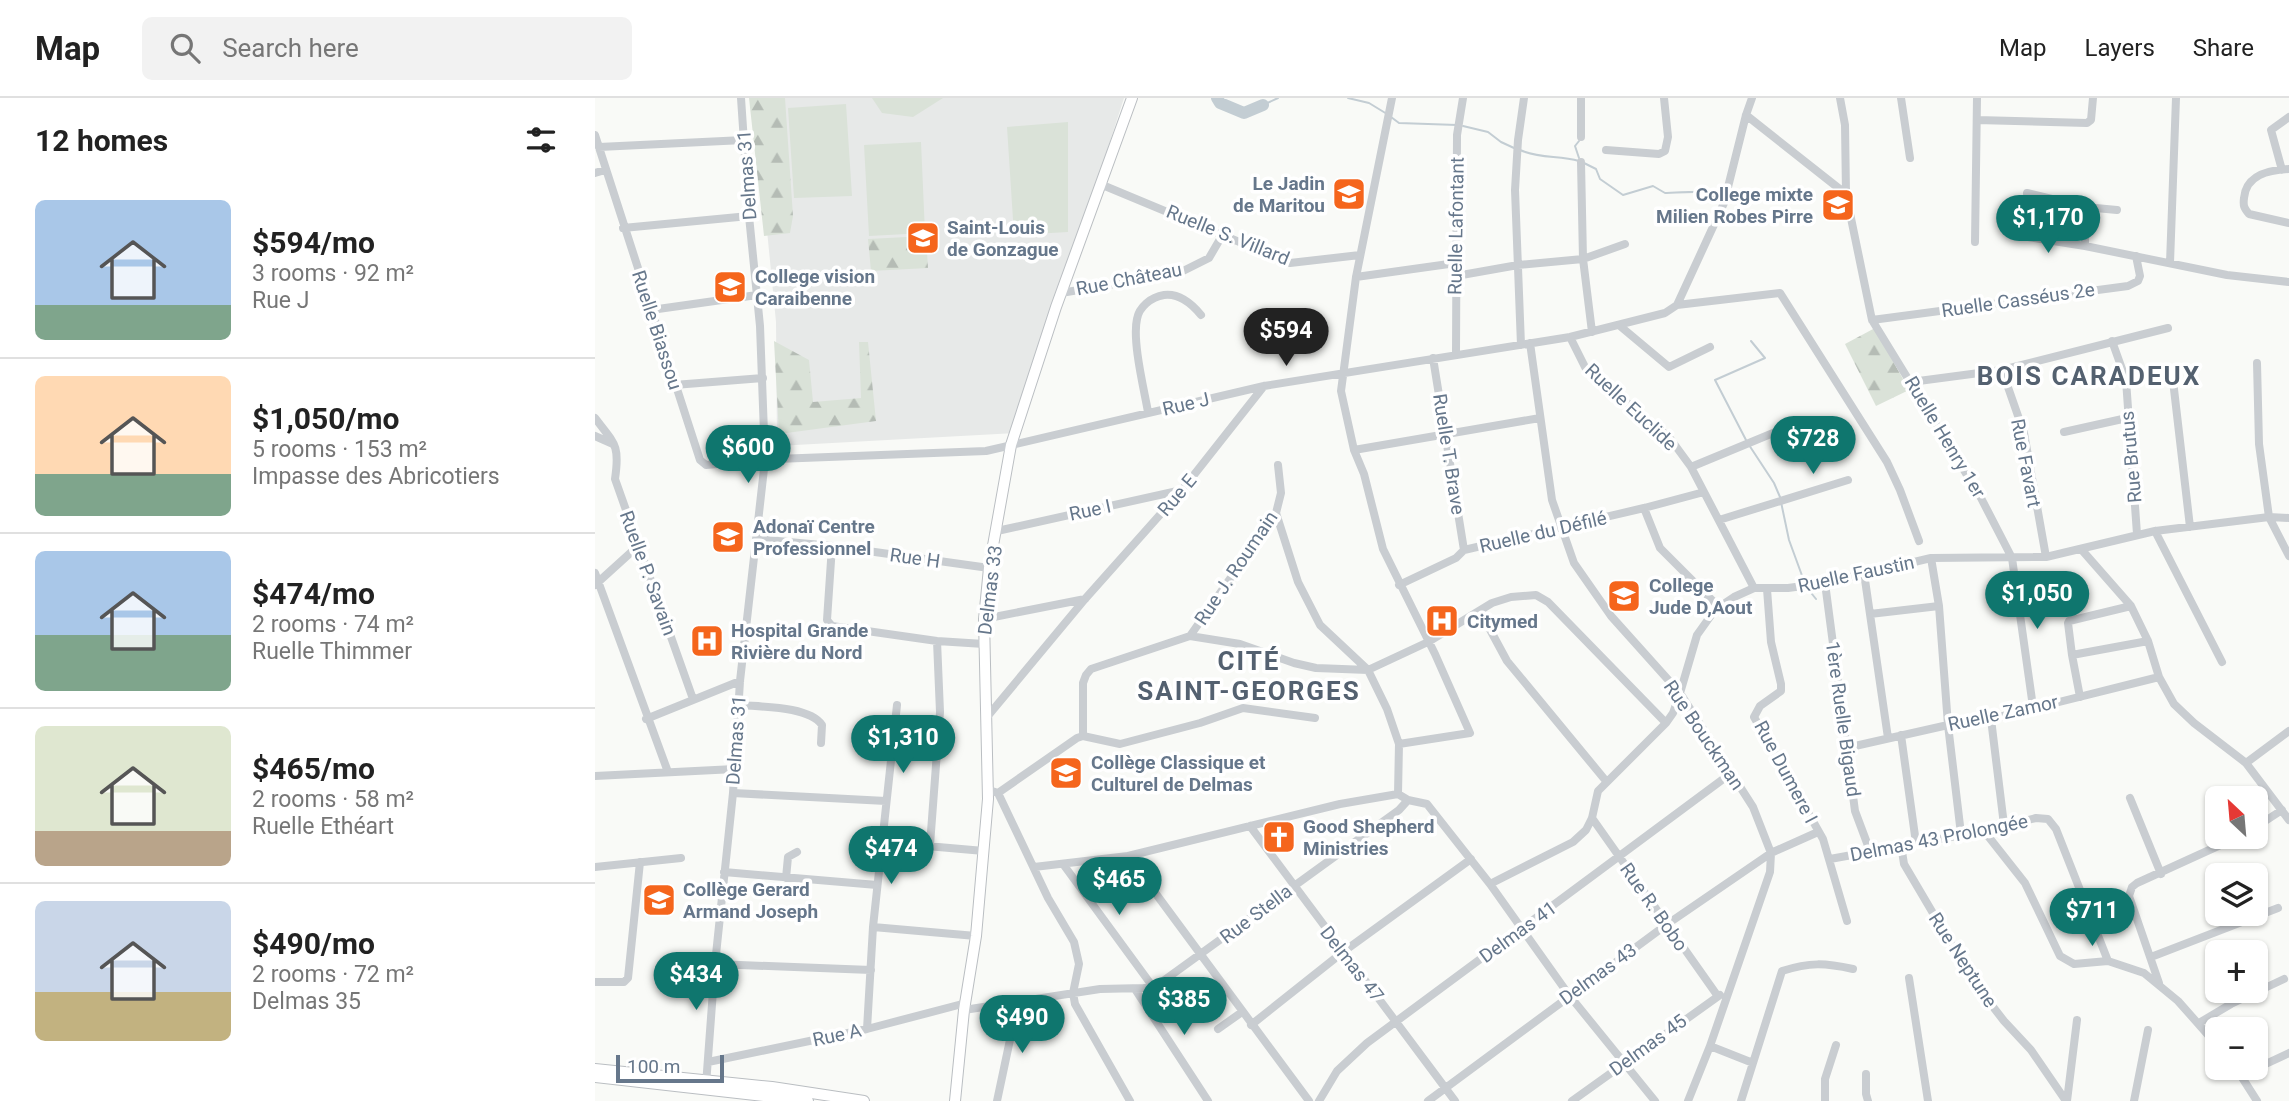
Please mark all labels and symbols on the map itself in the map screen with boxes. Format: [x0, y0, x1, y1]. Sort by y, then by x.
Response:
street label: Delmas 31 [732, 129, 762, 221]
street label: Ruelle Lafontant [1443, 157, 1469, 295]
place label: Le Jadin de Maritou [1233, 172, 1325, 217]
school or university icon: Le Jadin de Maritou [1330, 175, 1368, 213]
place label: College mixte Milien Robes Pirre [1656, 183, 1813, 228]
school or university icon: College mixte Milien Robes Pirre [1819, 186, 1857, 224]
pin: $1,170 [1991, 195, 2105, 255]
street label: Ruelle S. Villard [1163, 200, 1293, 270]
place label: Saint-Louis de Gonzague [947, 216, 1059, 261]
school or university icon: Saint-Louis de Gonzague [904, 219, 942, 257]
street label: Rue Château [1074, 257, 1184, 301]
place label: College vision Caraibenne [755, 265, 875, 310]
street label: Ruelle Biassou [627, 267, 687, 393]
school or university icon: College vision Caraibenne [711, 268, 749, 306]
street label: Ruelle Casséus 2e [1940, 278, 2096, 322]
pin: $594 [1245, 308, 1327, 368]
street label: Ruelle Euclide [1580, 359, 1682, 455]
district label: BOIS CARADEUX [1977, 361, 2201, 391]
street label: Ruelle Henry 1er [1900, 372, 1991, 503]
street label: Rue J [1160, 387, 1212, 421]
street label: Ruelle T. Brave [1428, 392, 1470, 516]
street label: Rue Brutus [2116, 410, 2146, 504]
pin: $728 [1772, 416, 1854, 476]
street label: Rue Favart [2006, 417, 2046, 509]
pin: $600 [707, 426, 789, 485]
street label: Rue E [1153, 469, 1201, 521]
street label: Rue I [1067, 494, 1113, 526]
street label: Ruelle du Défilé [1477, 506, 1609, 558]
street label: Rue J. Roumain [1189, 507, 1283, 629]
street label: Ruelle P. Savain [615, 508, 681, 638]
place label: Adonaï Centre Professionnel [753, 515, 875, 560]
school or university icon: Adonaï Centre Professionnel [709, 518, 747, 556]
street label: Rue H [888, 543, 942, 573]
street label: Delmas 33 [973, 544, 1007, 636]
street label: Ruelle Faustin [1796, 550, 1916, 598]
pin: $1,050 [1980, 572, 2094, 631]
place label: College Jude D,Aout [1649, 574, 1753, 619]
school or university icon: College Jude D,Aout [1605, 577, 1643, 615]
hospital icon: Citymed [1423, 602, 1461, 640]
place label: Citymed [1467, 610, 1538, 633]
place label: Hospital Grande Rivière du Nord [731, 619, 868, 664]
hospital icon: Hospital Grande Rivière du Nord [688, 622, 726, 660]
street label: 1ère Ruelle Bigaud [1821, 640, 1865, 798]
district label: CITÉ SAINT-GEORGES [1137, 646, 1361, 706]
street label: Rue Bouckman [1659, 676, 1749, 794]
street label: Ruelle Zamor [1946, 690, 2061, 736]
street label: Delmas 31 [721, 694, 751, 786]
pin: $1,310 [846, 716, 960, 775]
street label: Rue Dumere I [1749, 717, 1823, 827]
place label: Collège Classique et Culturel de Delmas [1091, 751, 1266, 796]
school or university icon: Collège Classique et Culturel de Delmas [1047, 754, 1085, 792]
north arrow [2205, 786, 2268, 849]
street label: Delmas 43 Prolongée [1848, 809, 2030, 867]
place label: Good Shepherd Ministries [1303, 815, 1435, 860]
church icon: Good Shepherd Ministries [1260, 818, 1298, 856]
pin: $474 [850, 826, 932, 886]
pin: $465 [1078, 858, 1160, 917]
street label: Rue R. Bobo [1615, 858, 1693, 956]
place label: Collège Gerard Armand Joseph [683, 878, 818, 923]
street label: Rue Stella [1215, 880, 1297, 948]
school or university icon: Collège Gerard Armand Joseph [640, 881, 678, 919]
pin: $711 [2051, 888, 2133, 948]
street label: Delmas 41 [1475, 896, 1561, 968]
street label: Rue Neptune [1924, 908, 2002, 1012]
street label: Delmas 47 [1315, 921, 1389, 1007]
street label: Delmas 43 [1555, 938, 1641, 1010]
pin: $434 [655, 953, 737, 1012]
pin: $385 [1143, 978, 1225, 1037]
pin: $490 [981, 996, 1063, 1055]
street label: Delmas 45 [1605, 1009, 1691, 1081]
street label: Rue A [810, 1018, 864, 1051]
scale bar [616, 1052, 725, 1084]

